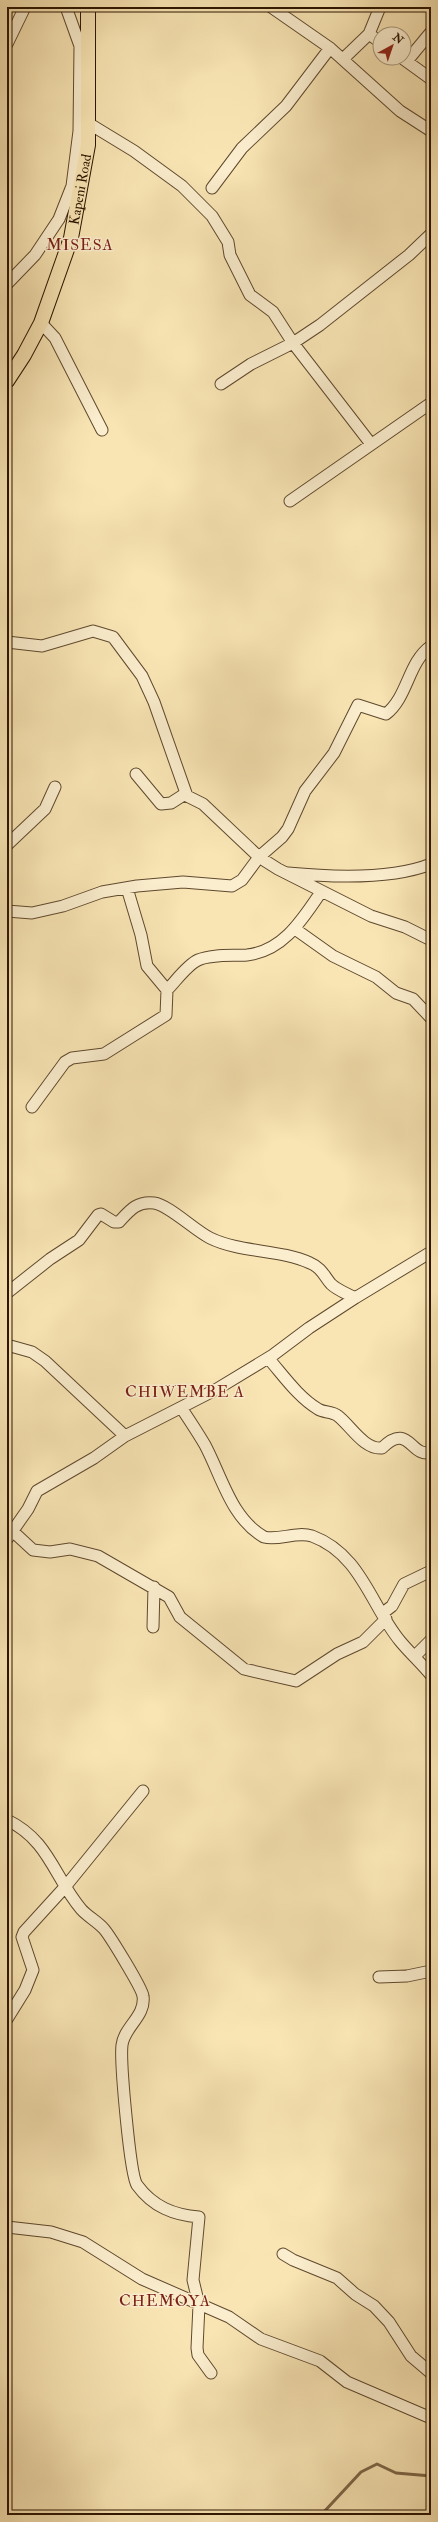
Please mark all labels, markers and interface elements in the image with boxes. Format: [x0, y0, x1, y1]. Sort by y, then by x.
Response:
north arrow [372, 26, 412, 66]
text: N [389, 30, 407, 48]
street label: Kapeni Road [65, 152, 95, 226]
district label: MISESA [46, 235, 114, 255]
district label: CHIWEMBE A [125, 1382, 245, 1402]
district label: CHEMOYA [119, 2291, 211, 2311]

